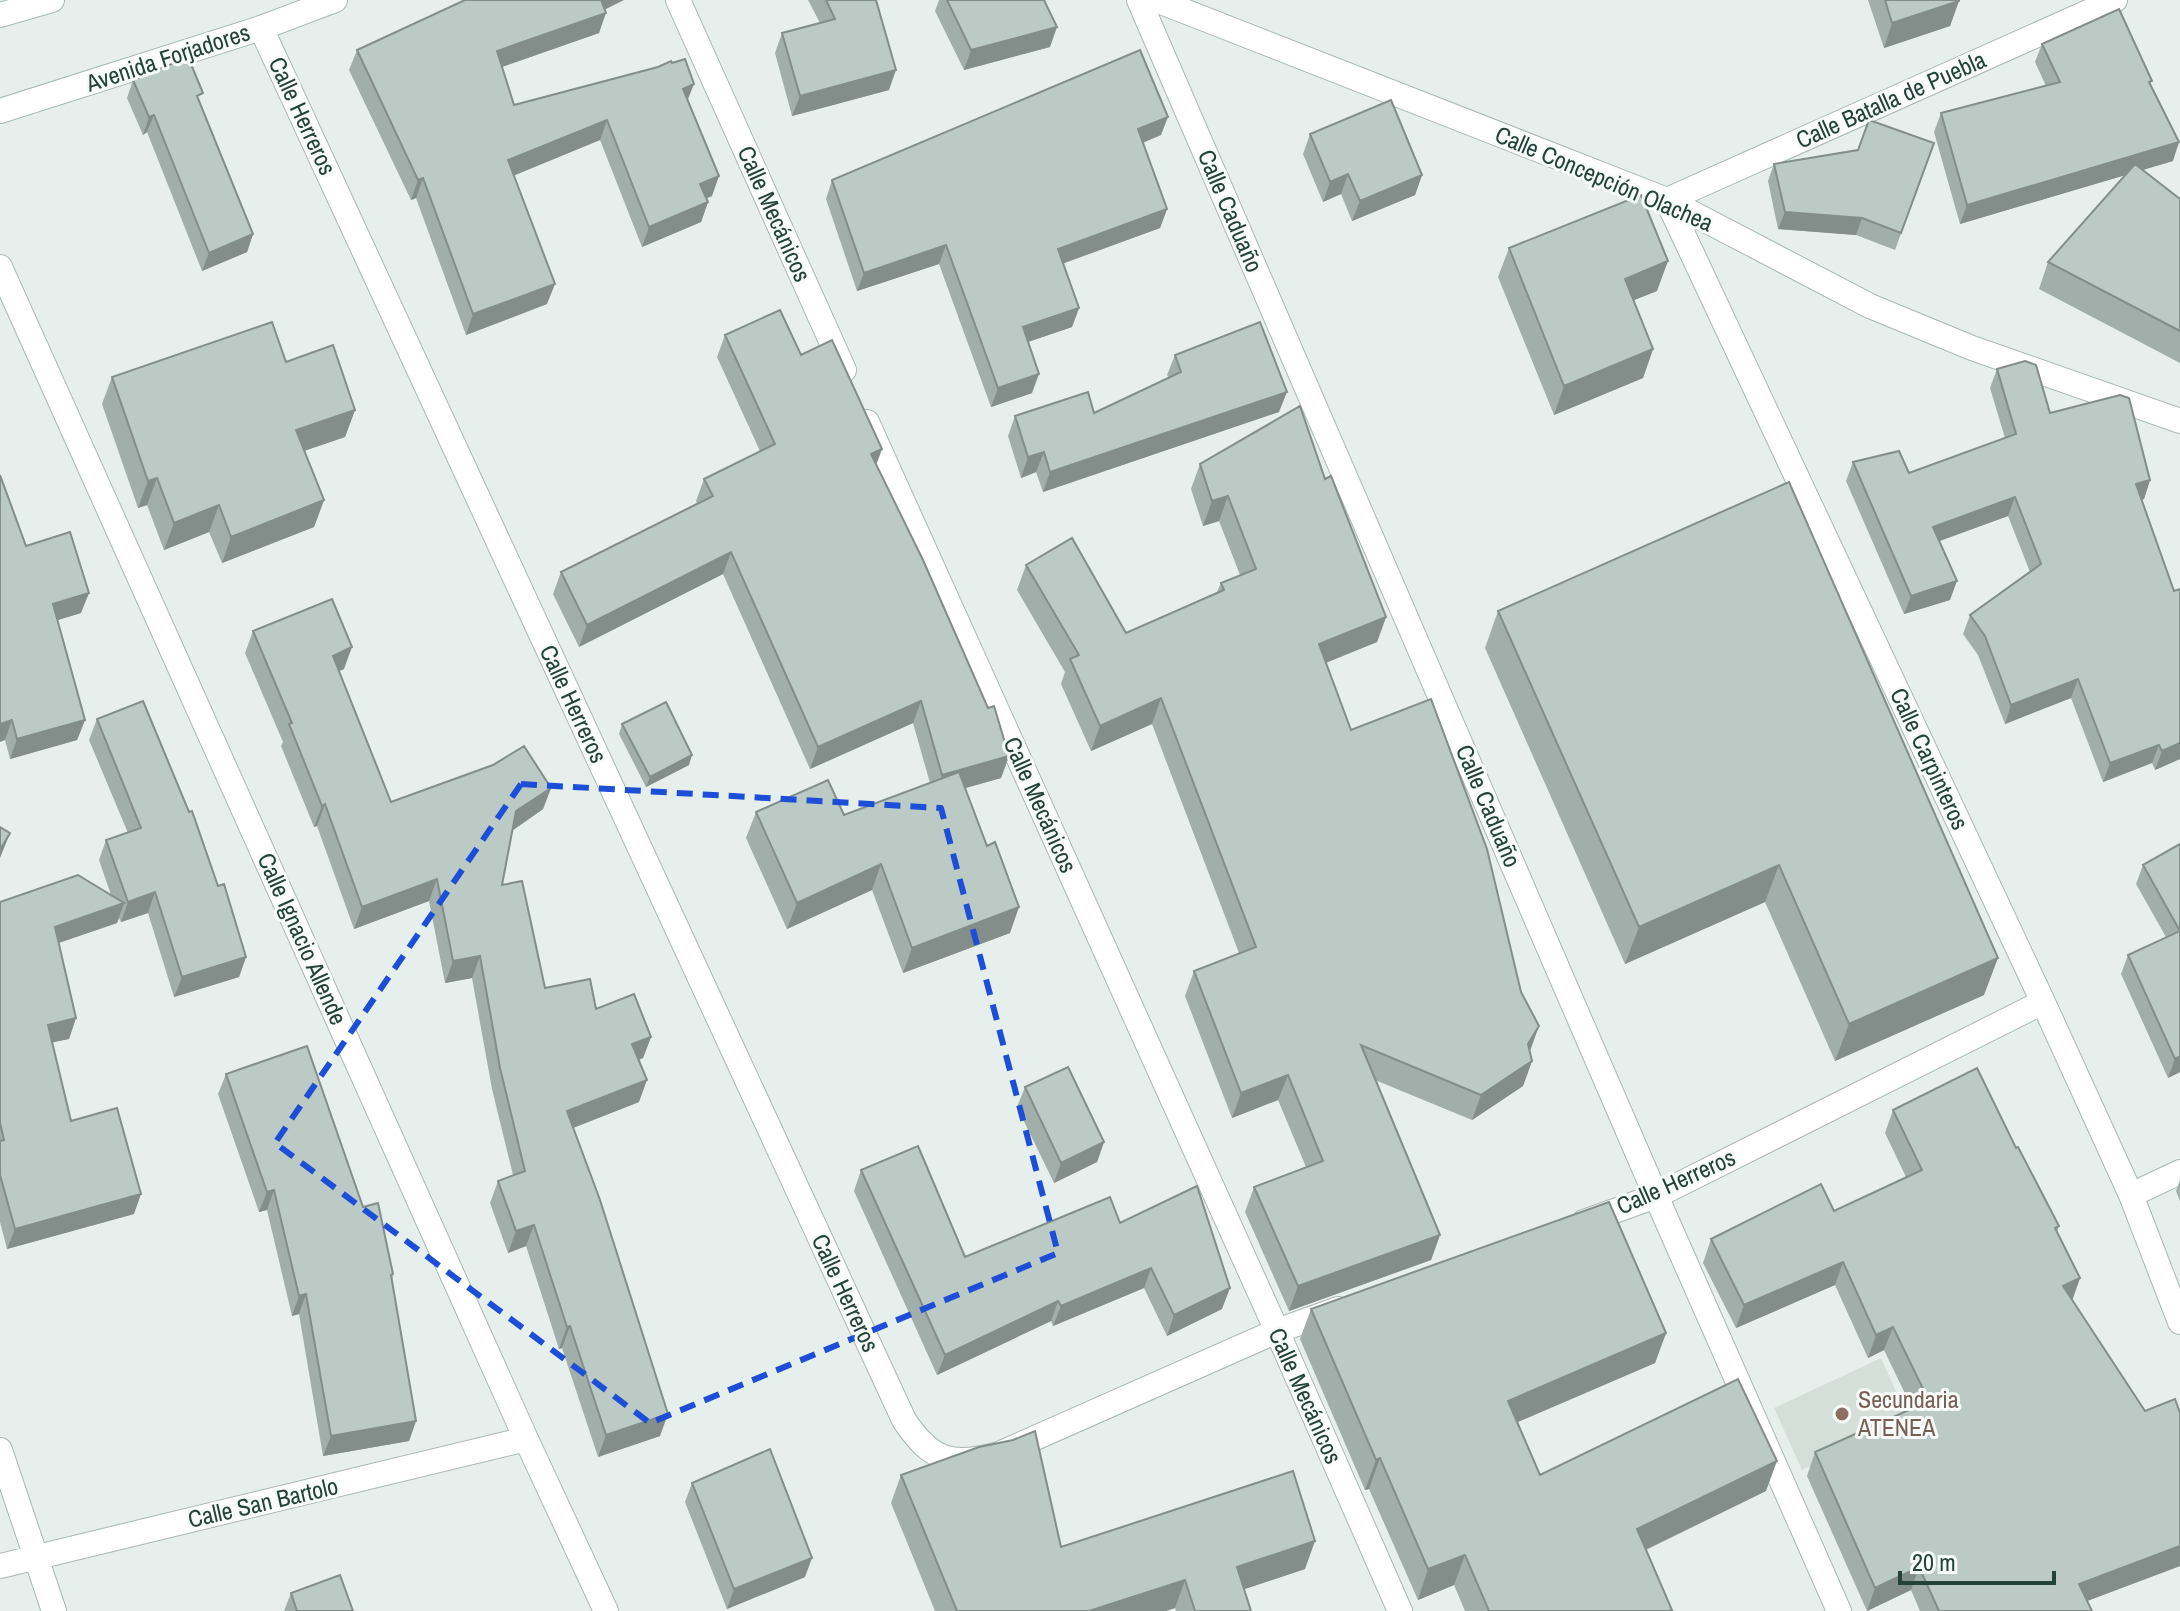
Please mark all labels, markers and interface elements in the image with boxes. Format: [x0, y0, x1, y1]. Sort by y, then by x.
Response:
street label: Avenida Forjadores [81, 15, 254, 99]
street label: Calle Batalla de Puebla [1791, 43, 1991, 155]
street label: Calle Herreros [262, 51, 344, 180]
street label: Calle Concepción Olachea [1490, 118, 1718, 239]
street label: Calle Mecánicos [731, 141, 819, 287]
street label: Calle Caduaño [1191, 144, 1271, 277]
street label: Calle Herreros [533, 639, 615, 768]
street label: Calle Carpinteros [1883, 682, 1977, 835]
street label: Calle Mecánicos [997, 732, 1085, 878]
street label: Calle Caduaño [1449, 739, 1529, 872]
street label: Calle Ignacio Allende [251, 848, 355, 1030]
street label: Calle Herreros [1611, 1141, 1740, 1221]
street label: Calle Herreros [805, 1228, 887, 1357]
street label: Calle Mecánicos [1262, 1323, 1350, 1469]
place label: Secundaria ATENEA [1857, 1383, 1959, 1443]
marker: Secundaria ATENEA [1833, 1405, 1851, 1423]
street label: Calle San Bartolo [185, 1469, 341, 1535]
scale bar [1900, 1535, 2054, 1585]
text: 20 m [1912, 1546, 1956, 1578]

